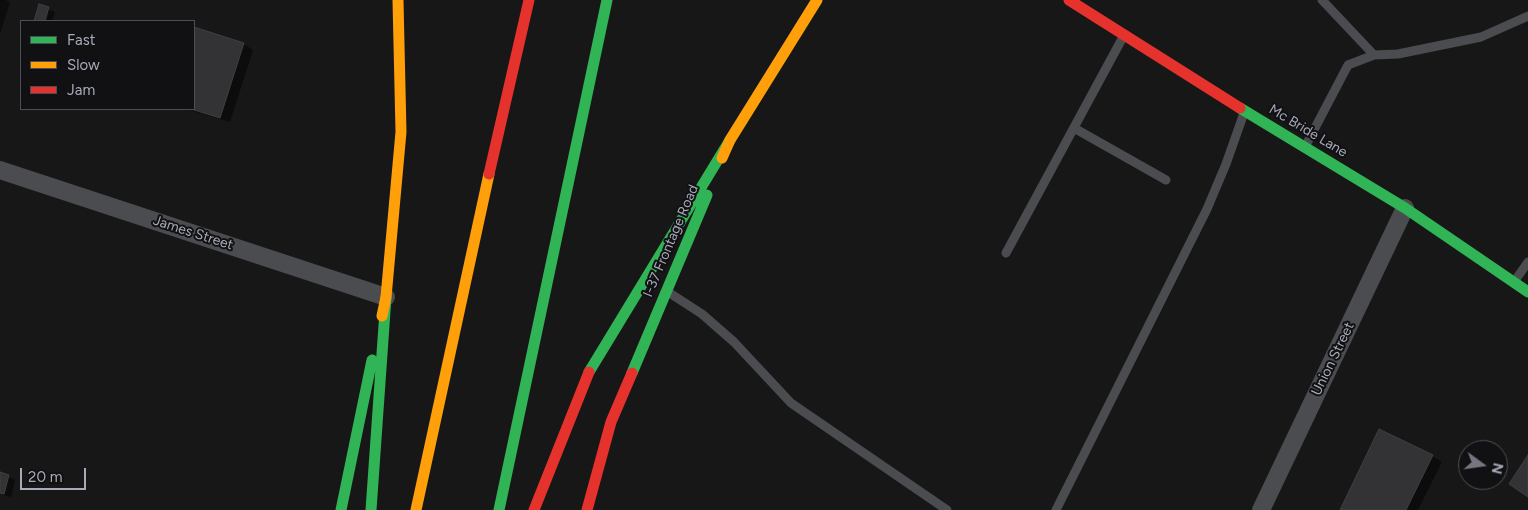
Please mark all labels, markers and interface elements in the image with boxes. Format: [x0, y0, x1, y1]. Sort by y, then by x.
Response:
legend [20, 20, 195, 110]
text: Fast [67, 31, 95, 49]
text: Slow [67, 56, 100, 74]
text: Jam [67, 81, 95, 99]
street label: Mc Bride Lane [1266, 101, 1350, 161]
street label: I-37 Frontage Road [640, 182, 702, 300]
street label: James Street [151, 212, 235, 254]
street label: Union Street [1308, 320, 1358, 398]
north arrow [1458, 440, 1508, 490]
scale bar [22, 458, 89, 490]
text: N [1488, 461, 1507, 476]
text: 20 m [28, 468, 62, 486]

